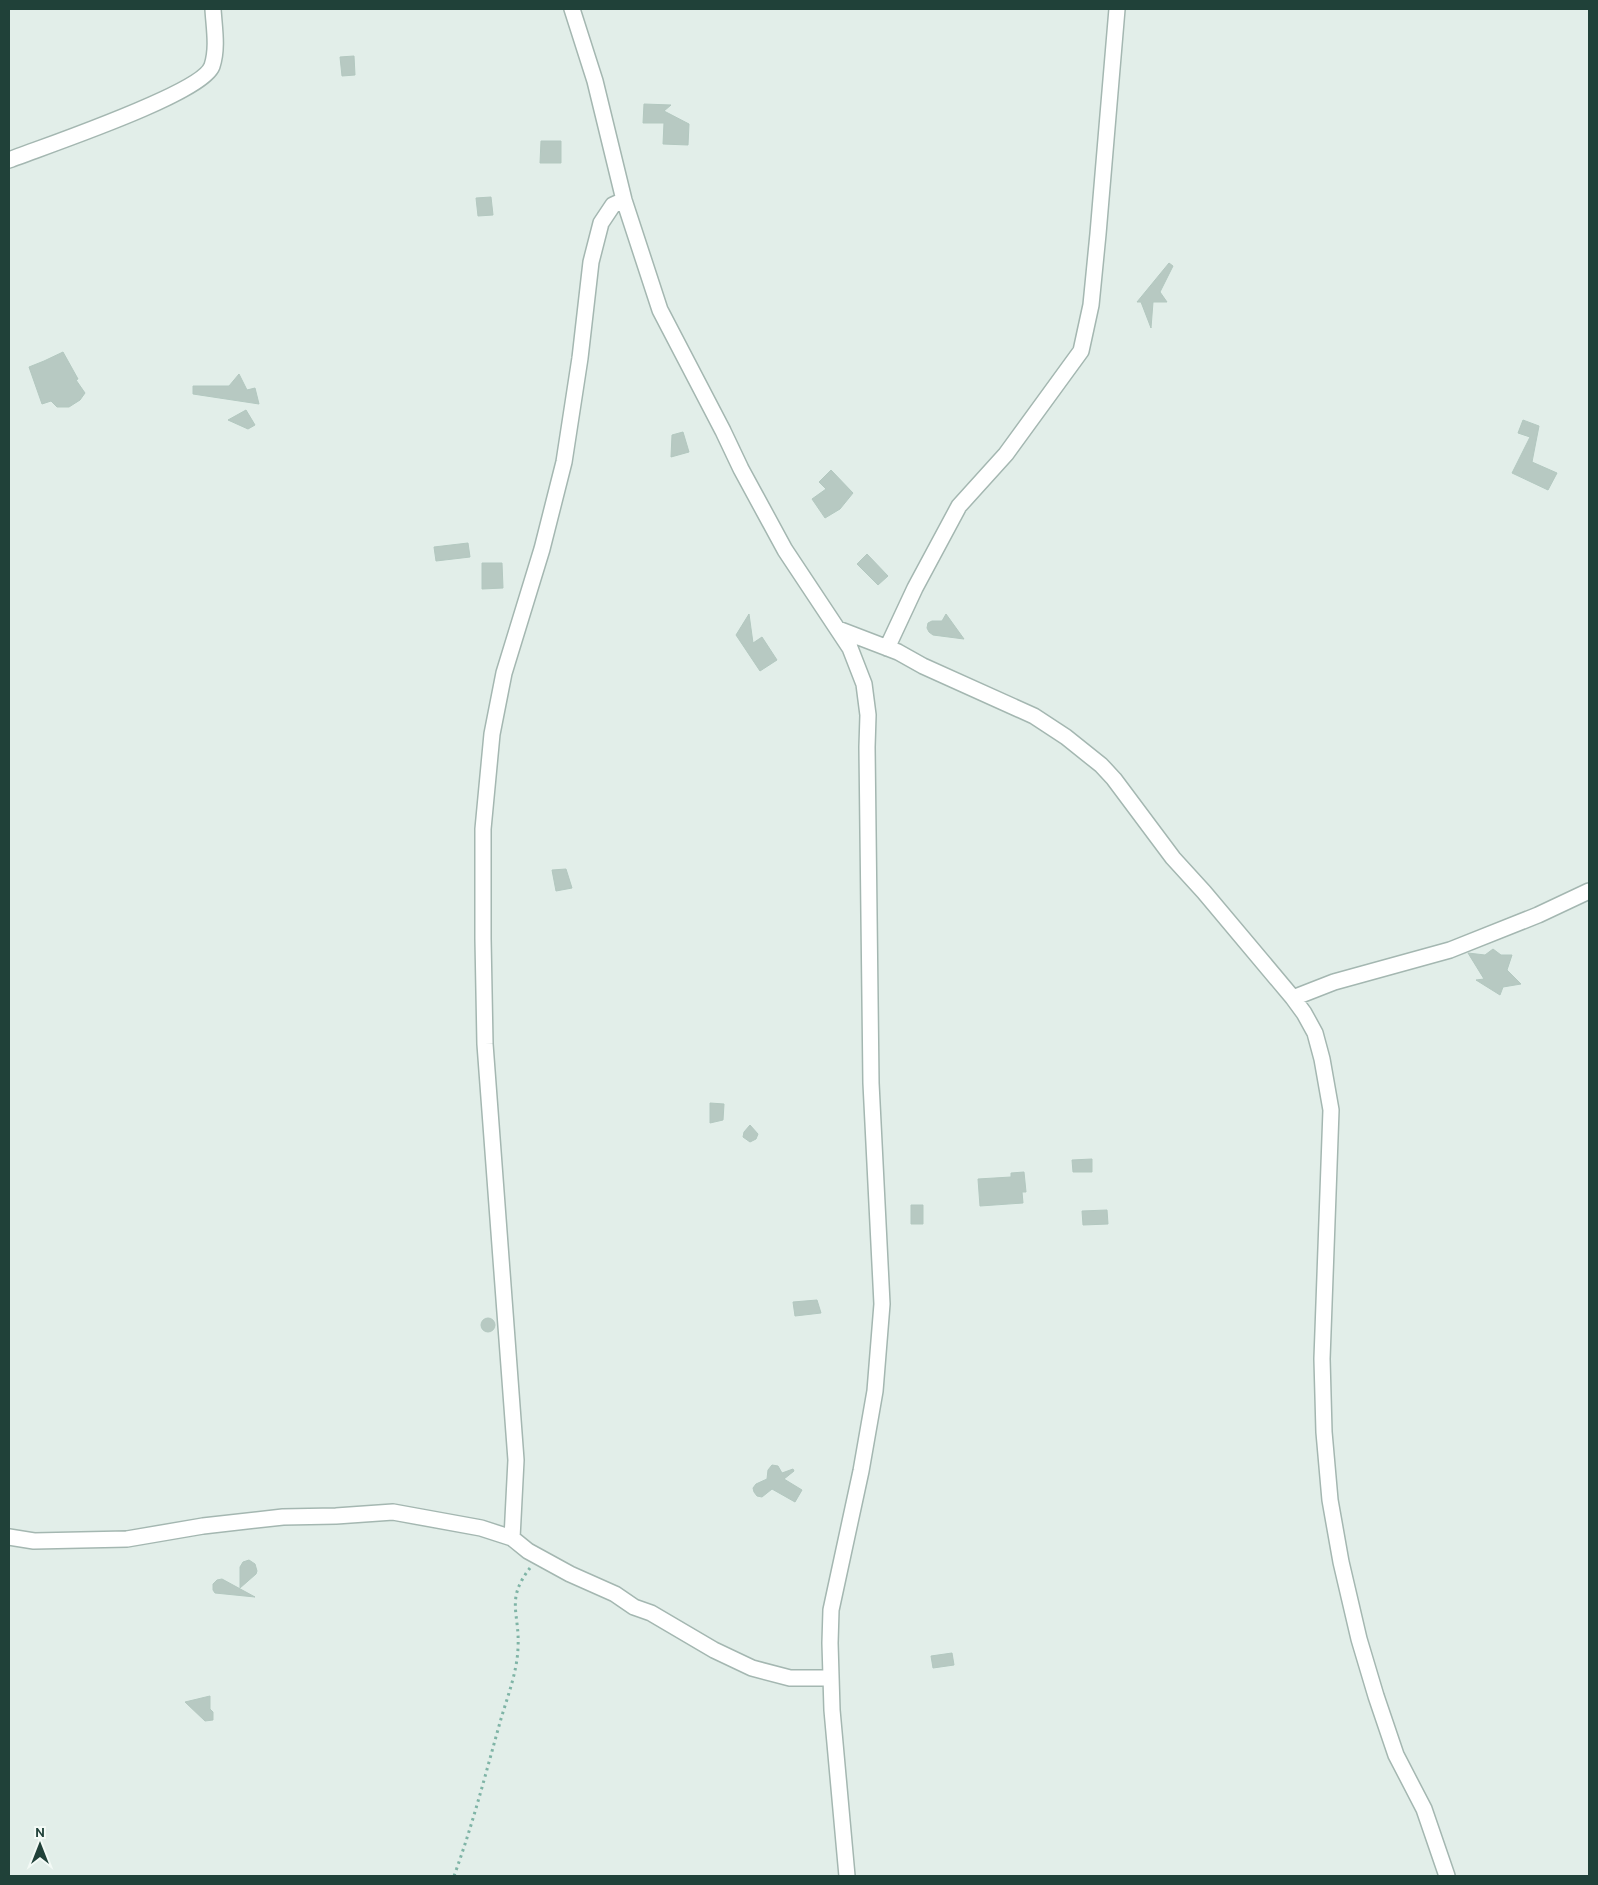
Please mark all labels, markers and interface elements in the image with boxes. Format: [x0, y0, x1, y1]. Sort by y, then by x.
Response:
north arrow [15, 1820, 65, 1870]
text: N [35, 1825, 45, 1842]

